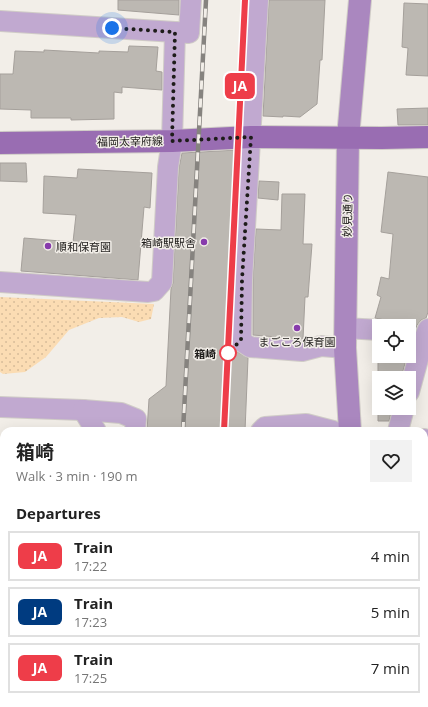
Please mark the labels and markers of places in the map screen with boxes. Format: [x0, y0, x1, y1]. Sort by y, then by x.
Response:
place label: 箱崎駅駅舎 [141, 235, 196, 250]
marker: 箱崎駅駅舎 [199, 237, 209, 247]
place label: 順和保育園 [56, 239, 111, 254]
marker: 順和保育園 [43, 241, 53, 251]
marker: まごころ保育園 [292, 323, 302, 333]
place label: まごころ保育園 [259, 334, 336, 349]
marker: 箱崎 [219, 344, 237, 362]
place label: 箱崎 [194, 346, 216, 361]

